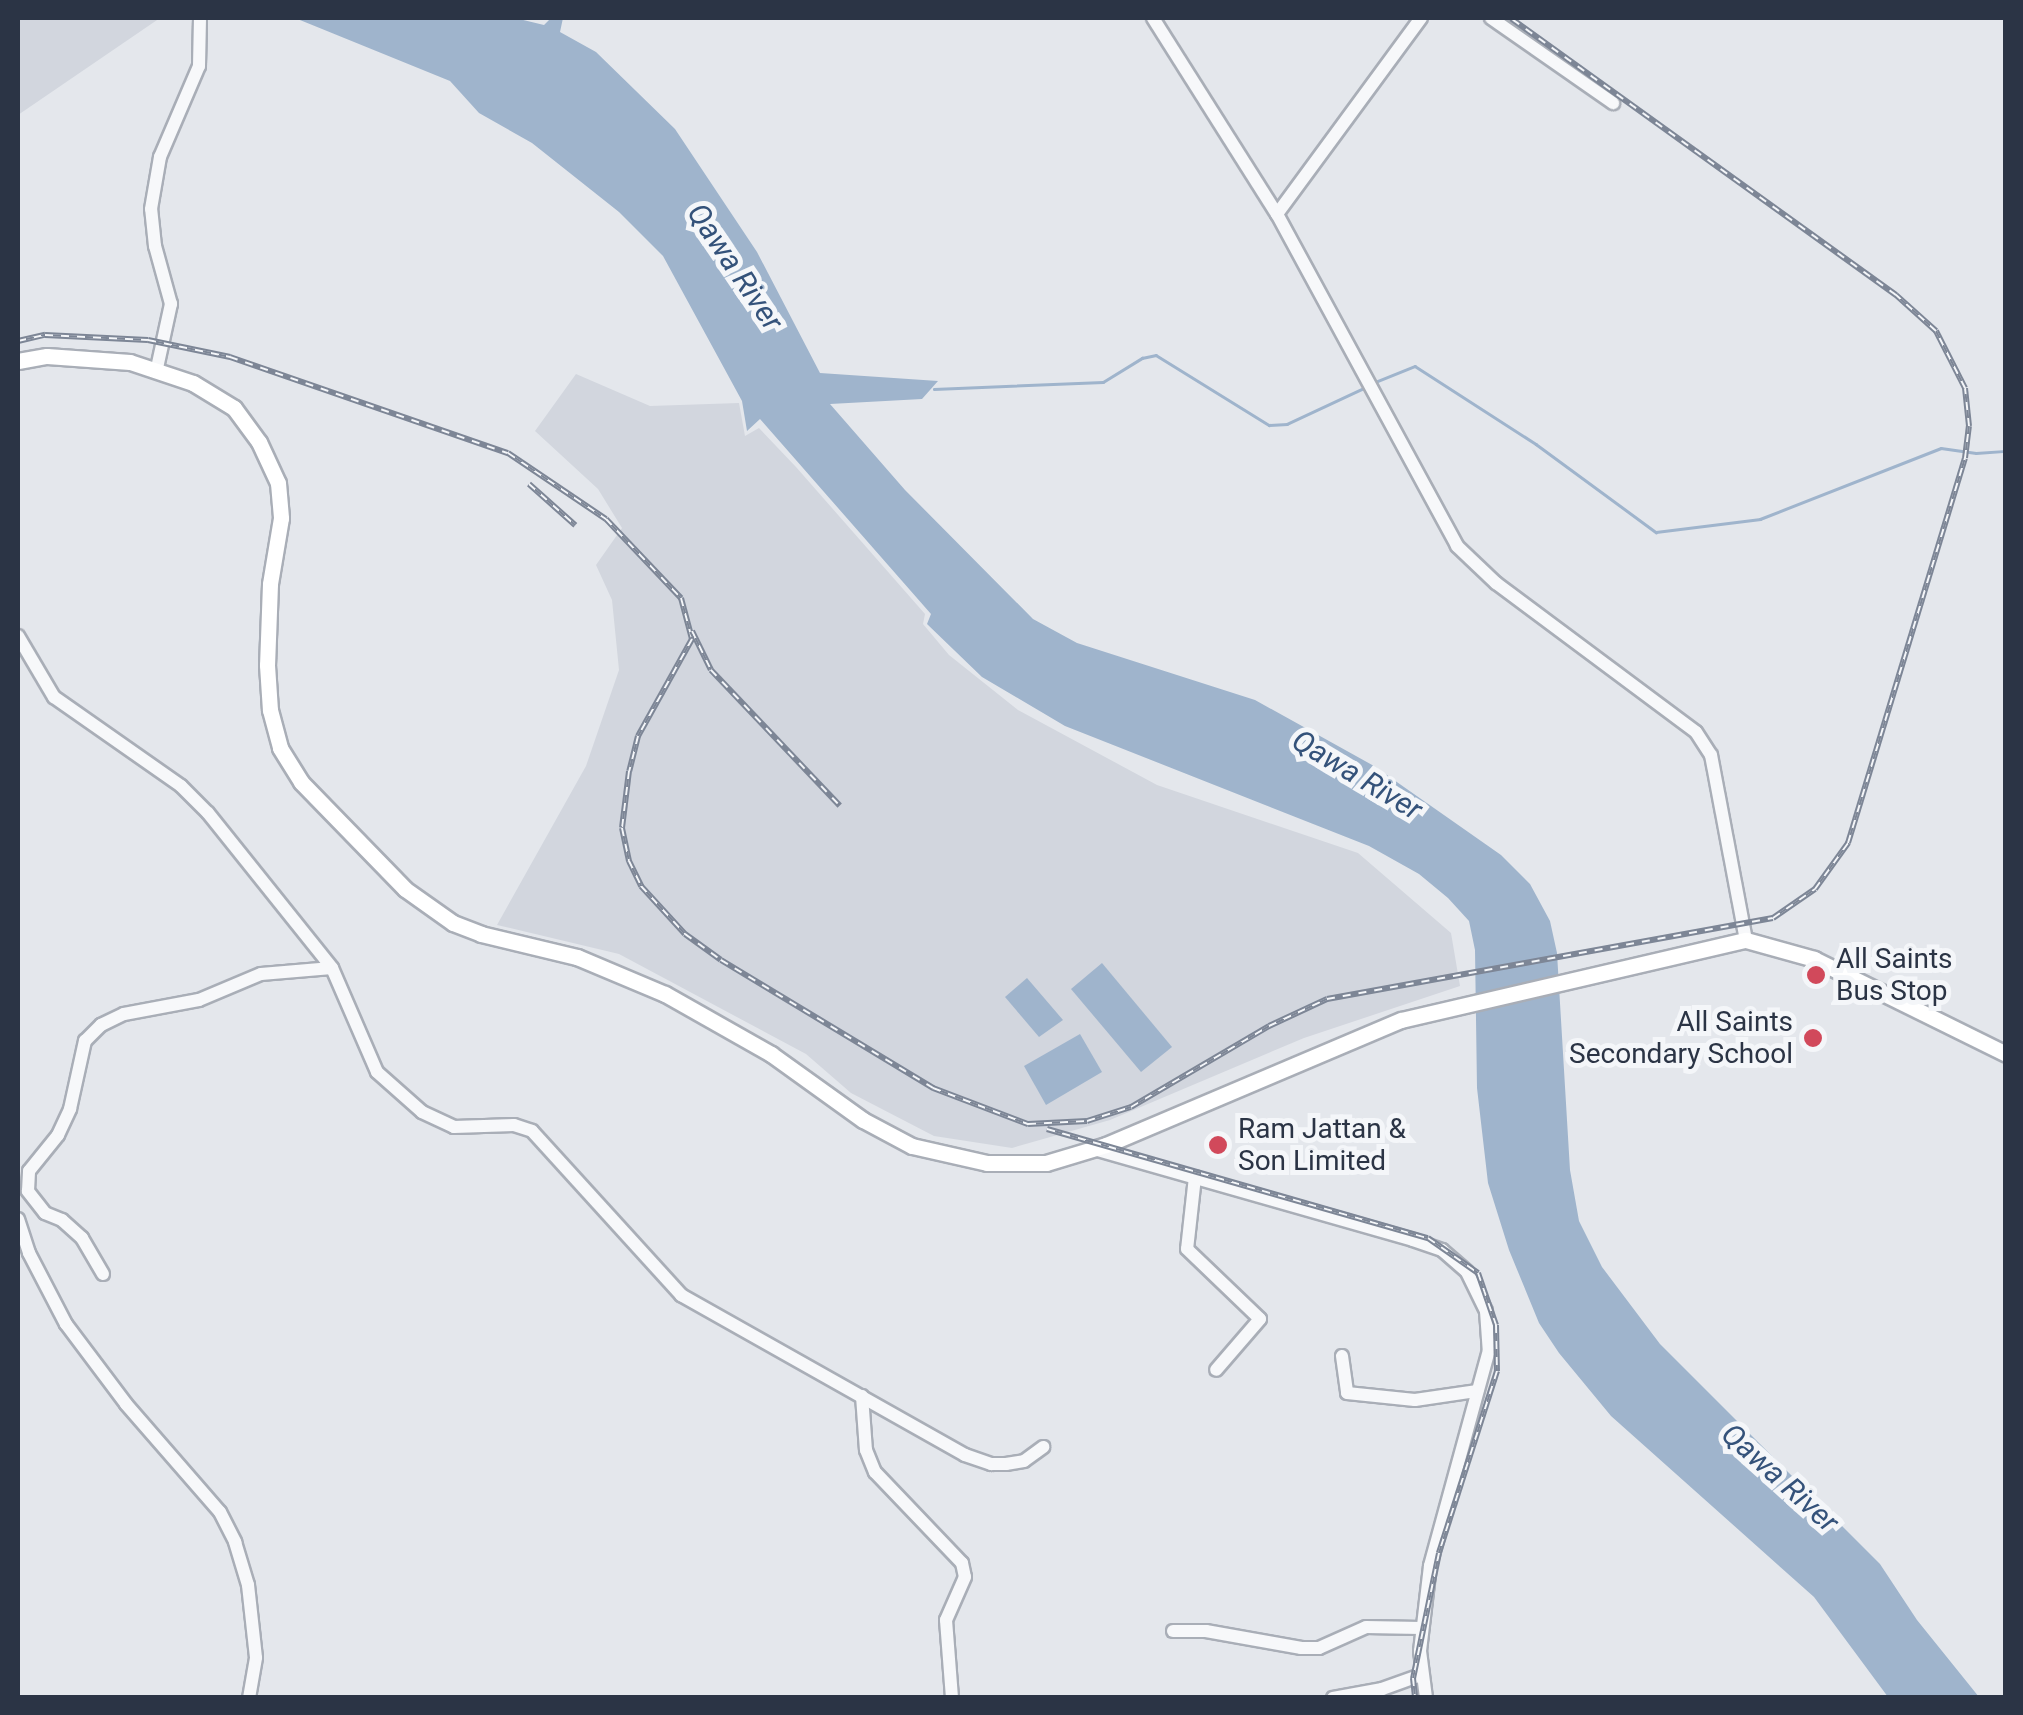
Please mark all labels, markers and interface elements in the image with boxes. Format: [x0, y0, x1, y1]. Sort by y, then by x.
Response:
water label: Qawa River [680, 197, 790, 337]
water label: Qawa River [1286, 722, 1428, 828]
place label: All Saints Bus Stop [1836, 942, 1953, 1008]
marker: All Saints Bus Stop [1805, 964, 1827, 986]
place label: All Saints Secondary School [1569, 1005, 1793, 1071]
marker: All Saints Secondary School [1802, 1027, 1824, 1049]
place label: Ram Jattan & Son Limited [1238, 1112, 1406, 1178]
marker: Ram Jattan & Son Limited [1207, 1134, 1229, 1156]
water label: Qawa River [1714, 1416, 1846, 1540]

